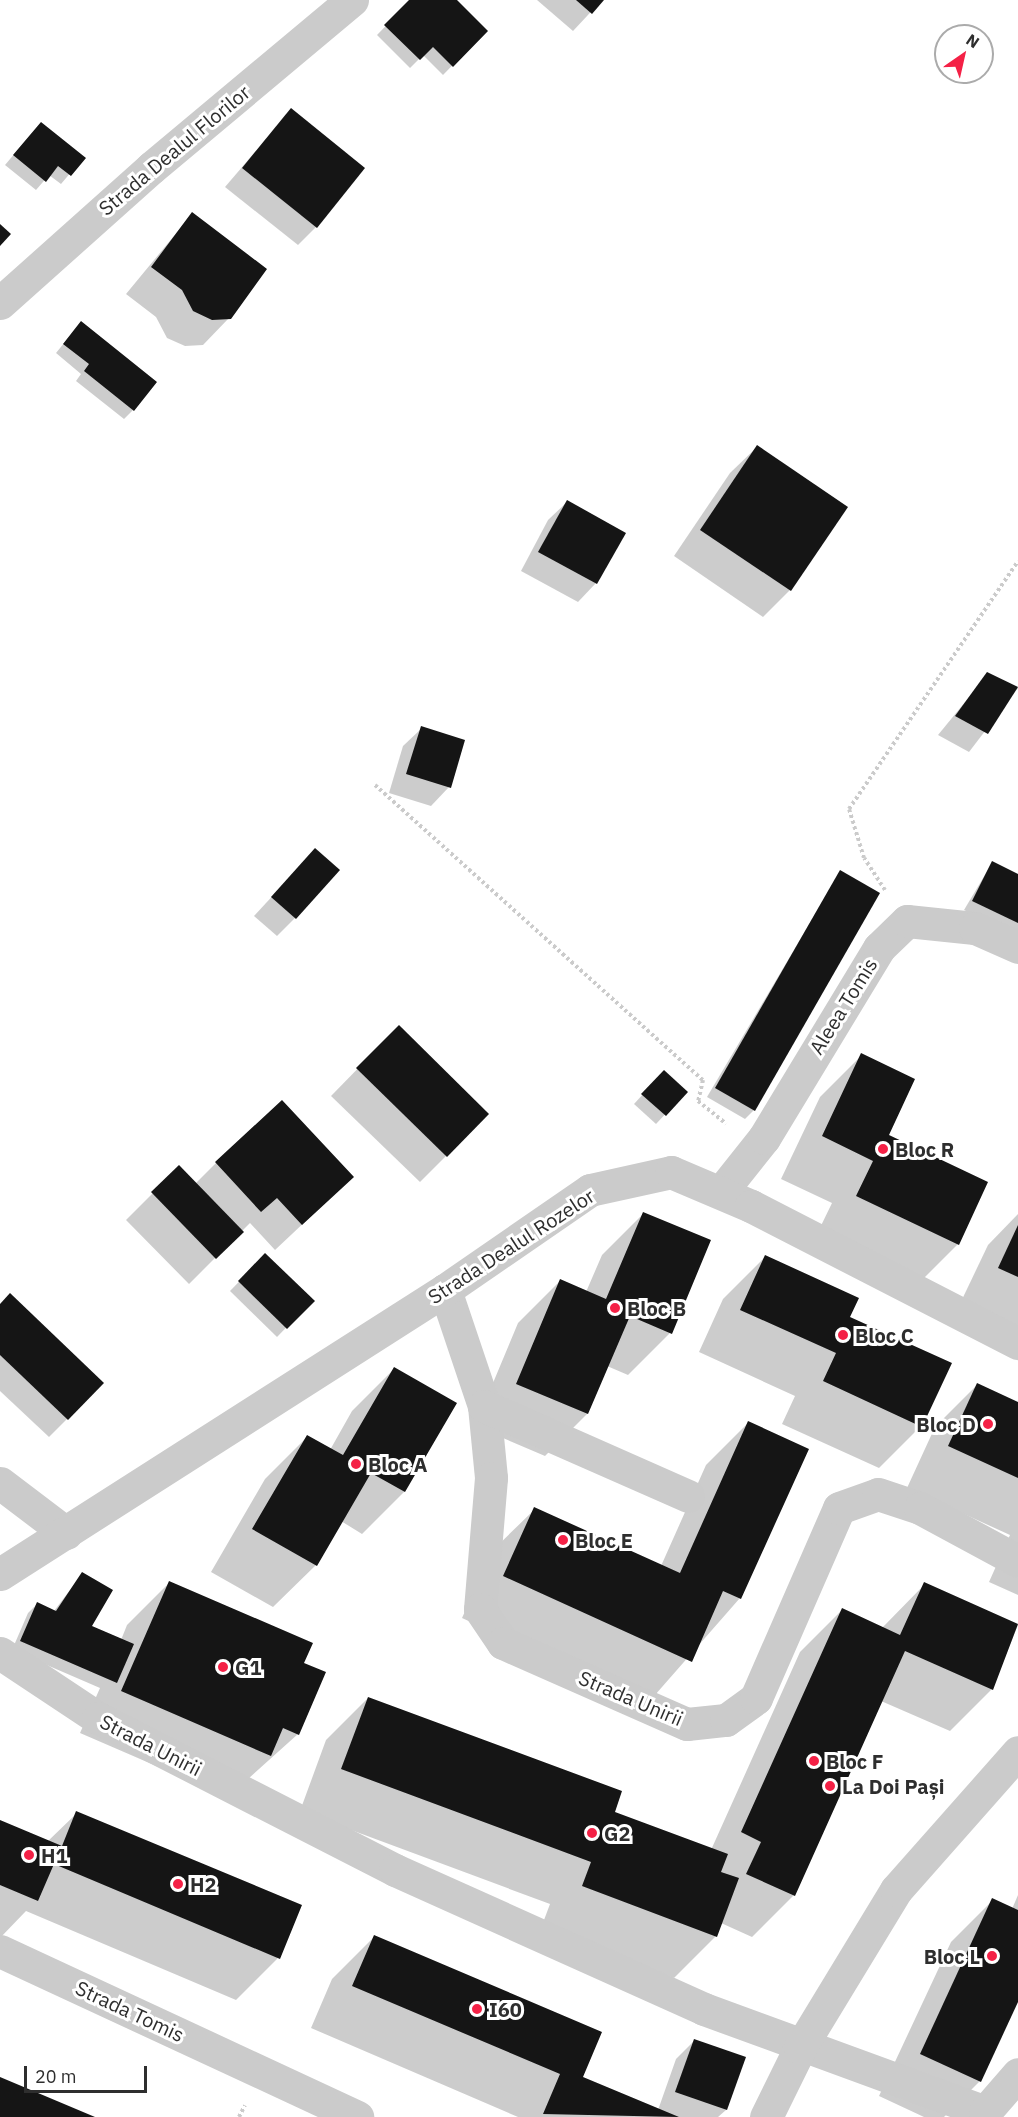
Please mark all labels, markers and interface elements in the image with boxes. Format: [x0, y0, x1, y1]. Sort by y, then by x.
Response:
north arrow [934, 24, 994, 84]
text: N [963, 29, 983, 52]
street label: Strada Dealul Florilor [94, 80, 254, 220]
street label: Aleea Tomis [804, 953, 882, 1059]
place label: Bloc R [895, 1137, 954, 1161]
marker: Bloc R [876, 1142, 890, 1156]
street label: Strada Dealul Rozelor [423, 1183, 599, 1309]
place label: Bloc B [627, 1296, 686, 1320]
marker: Bloc B [608, 1301, 622, 1315]
place label: Bloc C [855, 1323, 914, 1347]
marker: Bloc C [836, 1328, 850, 1342]
place label: Bloc D [916, 1412, 976, 1436]
marker: Bloc D [981, 1417, 995, 1431]
place label: Bloc A [368, 1452, 427, 1476]
marker: Bloc A [349, 1457, 363, 1471]
place label: Bloc E [575, 1528, 633, 1552]
marker: Bloc E [556, 1533, 570, 1547]
place label: G1 [235, 1655, 261, 1679]
marker: G1 [216, 1660, 230, 1674]
street label: Strada Unirii [575, 1665, 687, 1731]
street label: Strada Unirii [96, 1709, 206, 1781]
place label: Bloc F [826, 1749, 883, 1773]
marker: Bloc F [807, 1754, 821, 1768]
place label: La Doi Pași [842, 1774, 944, 1798]
marker: La Doi Pași [823, 1779, 837, 1793]
place label: G2 [604, 1821, 630, 1845]
marker: G2 [585, 1826, 599, 1840]
place label: H1 [41, 1843, 67, 1867]
marker: H1 [22, 1848, 36, 1862]
place label: H2 [190, 1872, 216, 1896]
marker: H2 [171, 1877, 185, 1891]
place label: Bloc L [924, 1944, 980, 1968]
marker: Bloc L [985, 1949, 999, 1963]
street label: Strada Tomis [72, 1975, 188, 2047]
place label: I60 [489, 1997, 522, 2021]
marker: I60 [470, 2002, 484, 2016]
scale bar [27, 2054, 150, 2092]
text: 20 m [35, 2065, 77, 2088]

